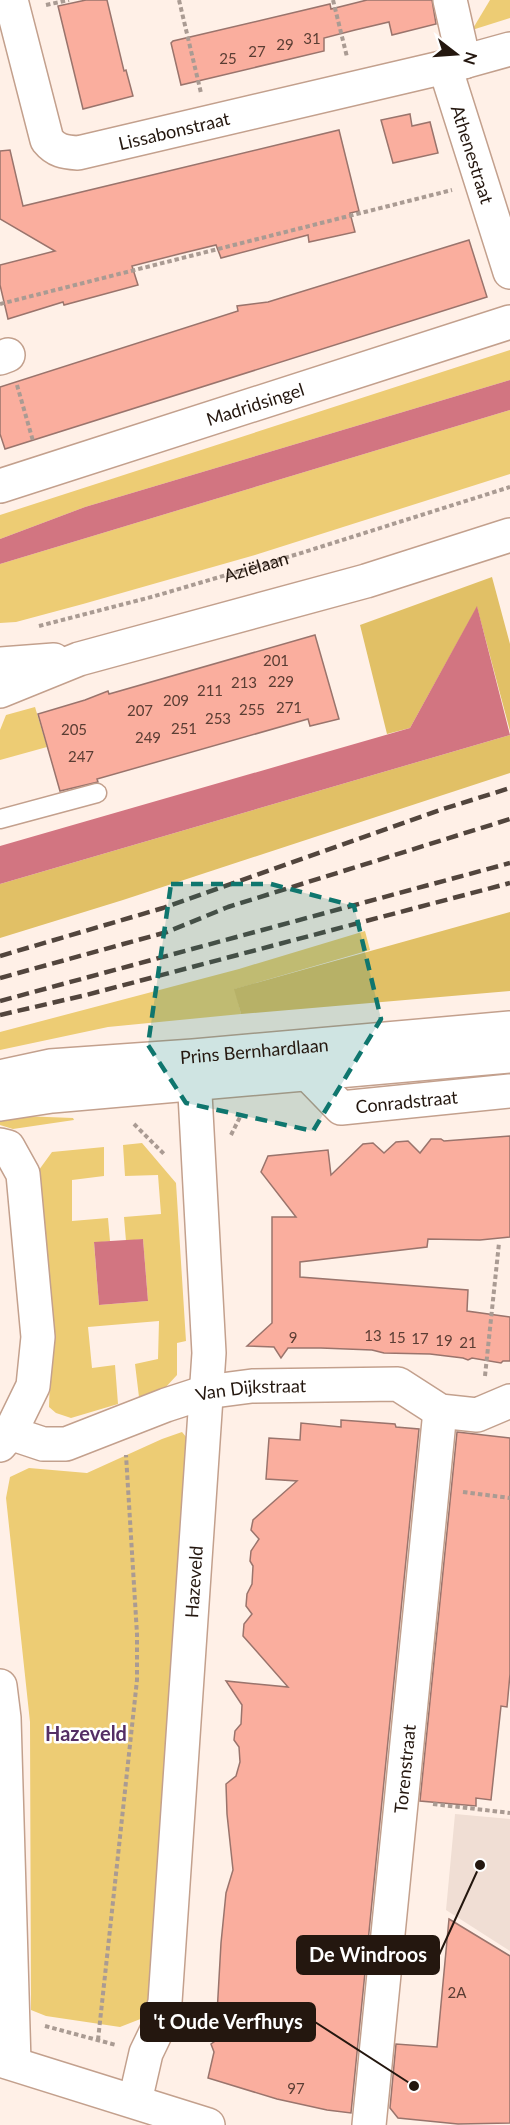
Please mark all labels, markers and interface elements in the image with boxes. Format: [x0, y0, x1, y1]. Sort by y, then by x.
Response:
north arrow [426, 24, 486, 84]
house number: 31 [303, 29, 321, 47]
house number: 29 [276, 35, 294, 53]
house number: 27 [248, 42, 266, 60]
house number: 25 [219, 49, 237, 67]
text: N [460, 50, 482, 67]
street label: Athenestraat [447, 102, 499, 207]
street label: Lissabonstraat [116, 107, 232, 154]
street label: Madridsingel [203, 378, 307, 430]
street label: Aziëlaan [221, 546, 291, 586]
house number: 201 [263, 651, 289, 669]
house number: 229 [268, 672, 294, 690]
house number: 213 [231, 673, 257, 691]
house number: 211 [197, 681, 223, 699]
house number: 209 [163, 691, 189, 709]
house number: 271 [276, 698, 302, 716]
house number: 255 [239, 700, 265, 718]
house number: 207 [127, 701, 153, 719]
house number: 253 [205, 709, 231, 727]
house number: 251 [171, 719, 197, 737]
house number: 205 [61, 720, 87, 738]
house number: 249 [135, 728, 161, 746]
house number: 247 [68, 747, 94, 765]
street label: Prins Bernhardlaan [179, 1033, 329, 1068]
street label: Conradstraat [354, 1085, 459, 1117]
house number: 13 [364, 1326, 382, 1344]
house number: 9 [289, 1328, 297, 1346]
house number: 15 [388, 1328, 406, 1346]
house number: 17 [411, 1329, 429, 1347]
house number: 19 [435, 1331, 453, 1349]
house number: 21 [459, 1333, 477, 1351]
street label: Van Dijkstraat [193, 1374, 307, 1406]
street label: Hazeveld [180, 1545, 207, 1619]
district label: Hazeveld [45, 1721, 127, 1745]
street label: Torenstraat [389, 1723, 420, 1814]
callout: De Windroos [297, 1936, 439, 1974]
text: De Windroos [309, 1942, 427, 1966]
house number: 2A [448, 1983, 467, 2001]
callout: 't Oude Verfhuys [141, 2003, 315, 2041]
text: 't Oude Verfhuys [153, 2009, 303, 2033]
house number: 97 [287, 2079, 305, 2097]

